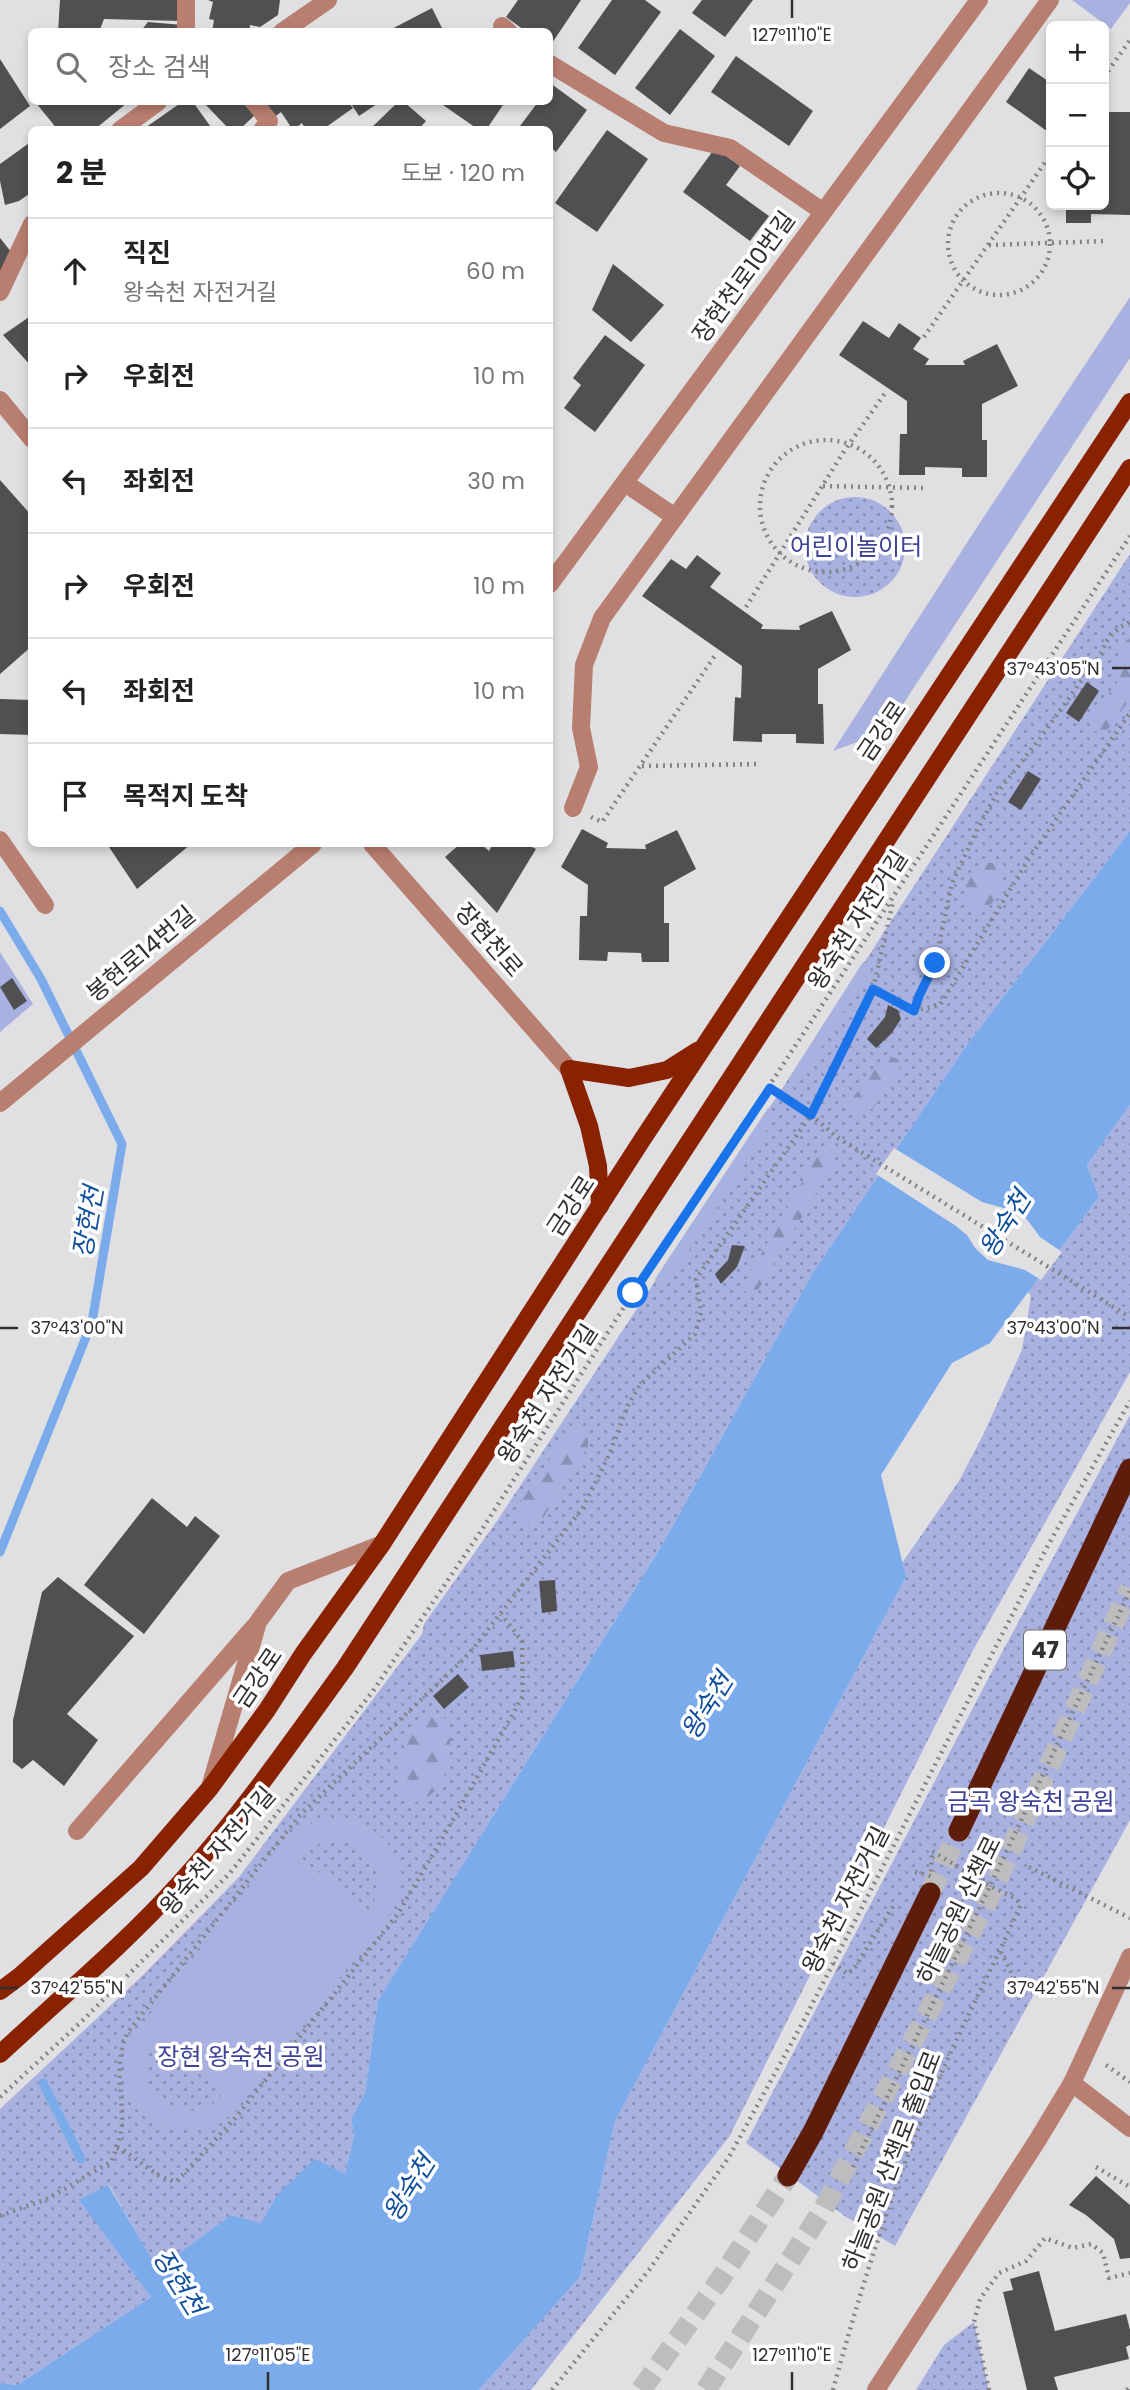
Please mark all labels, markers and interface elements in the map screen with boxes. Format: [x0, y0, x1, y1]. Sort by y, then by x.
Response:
map controls [1046, 21, 1109, 210]
button: + [1046, 21, 1109, 84]
text: 127°11'10"E [752, 22, 832, 47]
search box [28, 28, 553, 105]
icon: search [52, 48, 90, 86]
text: 장소 검색 [108, 49, 211, 85]
button: − [1046, 84, 1109, 147]
button: locate [1046, 147, 1109, 210]
text: 2 분 [56, 151, 107, 194]
text: 도보 · 120 m [401, 157, 525, 189]
street label: 장현천로10번길 [685, 204, 803, 349]
text: 직진 [123, 235, 171, 271]
icon: ahead [56, 252, 94, 290]
text: 60 m [466, 255, 525, 287]
text: 왕숙천 자전거길 [123, 276, 277, 308]
icon: right [56, 357, 94, 395]
text: 우회전 [123, 358, 195, 394]
text: 10 m [473, 360, 525, 392]
icon: left [56, 462, 94, 500]
text: 좌회전 [123, 463, 195, 499]
text: 30 m [467, 465, 525, 497]
park label: 어린이놀이터 [790, 530, 922, 563]
icon: right [56, 567, 94, 605]
text: 우회전 [123, 568, 195, 604]
text: 10 m [473, 570, 525, 602]
text: 37°43'05"N [1006, 656, 1100, 681]
icon: left [56, 672, 94, 710]
text: 좌회전 [123, 673, 195, 709]
text: 10 m [473, 675, 525, 707]
street label: 금강로 [849, 694, 914, 767]
icon: arrive [56, 777, 94, 815]
text: 목적지 도착 [123, 778, 248, 814]
street label: 왕숙천 자전거길 [800, 843, 915, 996]
street label: 장현천로 [448, 896, 531, 984]
street label: 봉현로14번길 [79, 898, 202, 1009]
route end [919, 947, 950, 978]
street label: 금강로 [539, 1169, 602, 1242]
water label: 장현천 [64, 1181, 112, 1260]
water label: 왕숙천 [971, 1181, 1041, 1264]
route start [617, 1277, 648, 1308]
text: 37°43'00"N [30, 1315, 124, 1340]
text: 37°43'00"N [1006, 1315, 1100, 1340]
street label: 왕숙천 자전거길 [490, 1317, 605, 1470]
road number: 47 [1024, 1630, 1066, 1670]
street label: 금강로 [225, 1641, 290, 1714]
water label: 왕숙천 [673, 1663, 743, 1746]
street label: 왕숙천 자전거길 [152, 1779, 283, 1922]
park label: 금곡 왕숙천 공원 [947, 1785, 1115, 1818]
street label: 왕숙천 자전거길 [794, 1821, 897, 1979]
street label: 하늘공원 산책로 [908, 1830, 1009, 1989]
text: 37°42'55"N [31, 1975, 123, 2000]
text: 37°42'55"N [1007, 1975, 1099, 2000]
park label: 장현 왕숙천 공원 [157, 2040, 325, 2073]
street label: 하늘공원 산책로 출입로 [834, 2046, 949, 2276]
water label: 왕숙천 [375, 2145, 445, 2228]
water label: 장현천 [145, 2242, 215, 2325]
text: 127°11'05"E [226, 2342, 310, 2367]
text: 127°11'10"E [752, 2342, 832, 2367]

